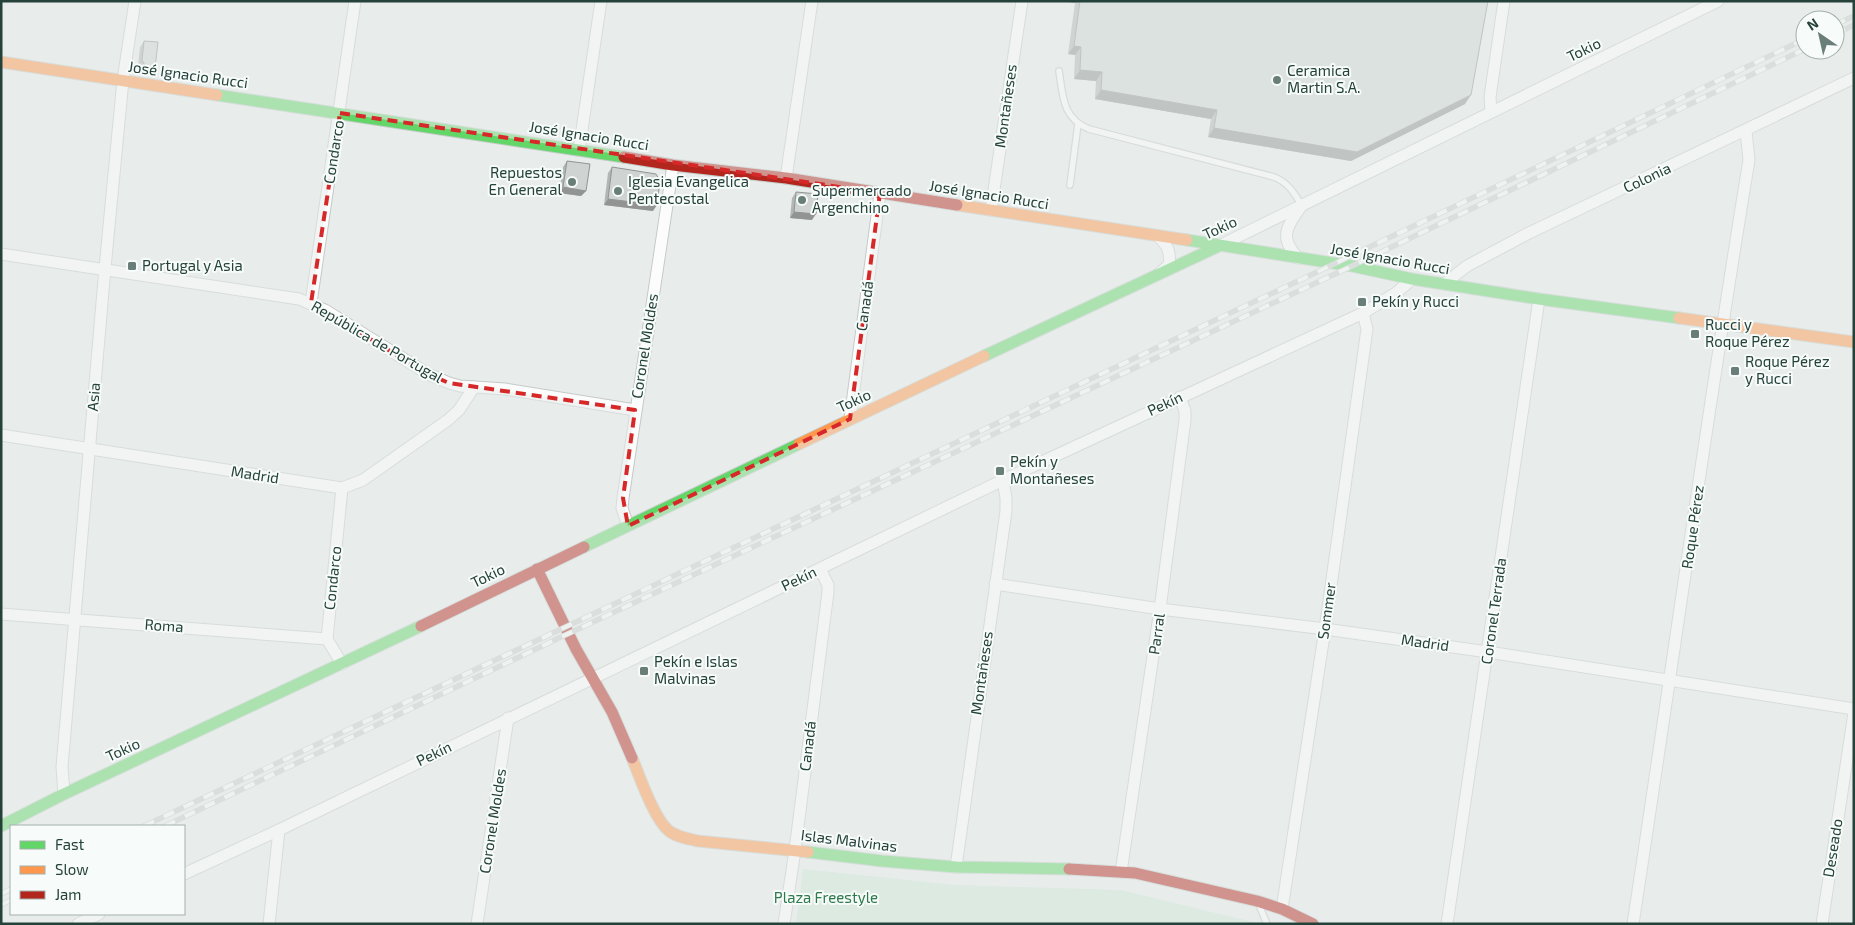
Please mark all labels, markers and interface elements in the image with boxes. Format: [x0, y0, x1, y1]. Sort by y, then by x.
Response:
north arrow [1795, 10, 1845, 60]
text: N [1804, 14, 1821, 34]
street label: Tokio [1564, 33, 1603, 65]
street label: José Ignacio Rucci [127, 57, 249, 91]
place label: Ceramica Martin S.A. [1287, 61, 1361, 96]
street label: Montañeses [990, 63, 1020, 149]
marker: Ceramica Martin S.A. [1271, 74, 1283, 86]
street label: José Ignacio Rucci [528, 117, 650, 153]
street label: Condarco [319, 119, 347, 185]
street label: Colonia [1620, 158, 1673, 196]
place label: Repuestos En General [489, 163, 563, 198]
place label: Iglesia Evangelica Pentecostal [628, 172, 749, 207]
marker: Repuestos En General [566, 176, 578, 188]
street label: José Ignacio Rucci [928, 176, 1050, 212]
place label: Supermercado Argenchino [812, 181, 911, 216]
marker: Iglesia Evangelica Pentecostal [612, 185, 624, 197]
marker: Supermercado Argenchino [796, 194, 808, 206]
street label: Tokio [1200, 211, 1239, 243]
street label: José Ignacio Rucci [1329, 239, 1451, 277]
place label: Portugal y Asia [142, 256, 243, 274]
marker: Portugal y Asia [126, 260, 138, 272]
street label: Canadá [852, 280, 876, 332]
street label: Coronel Moldes [627, 292, 661, 400]
place label: Pekín y Rucci [1372, 292, 1459, 310]
street label: República de Portugal [309, 296, 447, 386]
marker: Pekín y Rucci [1356, 296, 1368, 308]
place label: Rucci y Roque Pérez [1705, 315, 1790, 350]
marker: Rucci y Roque Pérez [1689, 328, 1701, 340]
place label: Roque Pérez y Rucci [1745, 352, 1830, 387]
marker: Roque Pérez y Rucci [1729, 365, 1741, 377]
street label: Asia [83, 382, 103, 412]
street label: Tokio [834, 384, 873, 416]
street label: Pekín [1144, 387, 1185, 419]
place label: Pekín y Montañeses [1010, 452, 1094, 487]
street label: Madrid [230, 461, 280, 487]
marker: Pekín y Montañeses [994, 465, 1006, 477]
street label: Roque Pérez [1677, 484, 1707, 570]
street label: Condarco [320, 545, 344, 611]
street label: Coronel Terrada [1477, 556, 1509, 665]
street label: Tokio [468, 559, 507, 591]
street label: Pekín [778, 562, 819, 594]
street label: Sommer [1313, 581, 1339, 640]
street label: Parral [1144, 611, 1168, 656]
street label: Roma [144, 615, 184, 635]
street label: Montañeses [966, 630, 996, 716]
street label: Madrid [1400, 630, 1450, 654]
place label: Pekín e Islas Malvinas [654, 652, 738, 687]
marker: Pekín e Islas Malvinas [638, 665, 650, 677]
street label: Canadá [795, 720, 819, 772]
street label: Tokio [103, 733, 142, 765]
street label: Pekín [413, 737, 454, 769]
street label: Coronel Moldes [475, 767, 509, 875]
street label: Deseado [1819, 817, 1846, 878]
legend [10, 825, 185, 915]
street label: Islas Malvinas [800, 825, 898, 855]
text: Fast [55, 835, 85, 853]
text: Slow [55, 860, 89, 878]
text: Jam [55, 885, 81, 903]
park label: Plaza Freestyle [774, 888, 878, 906]

